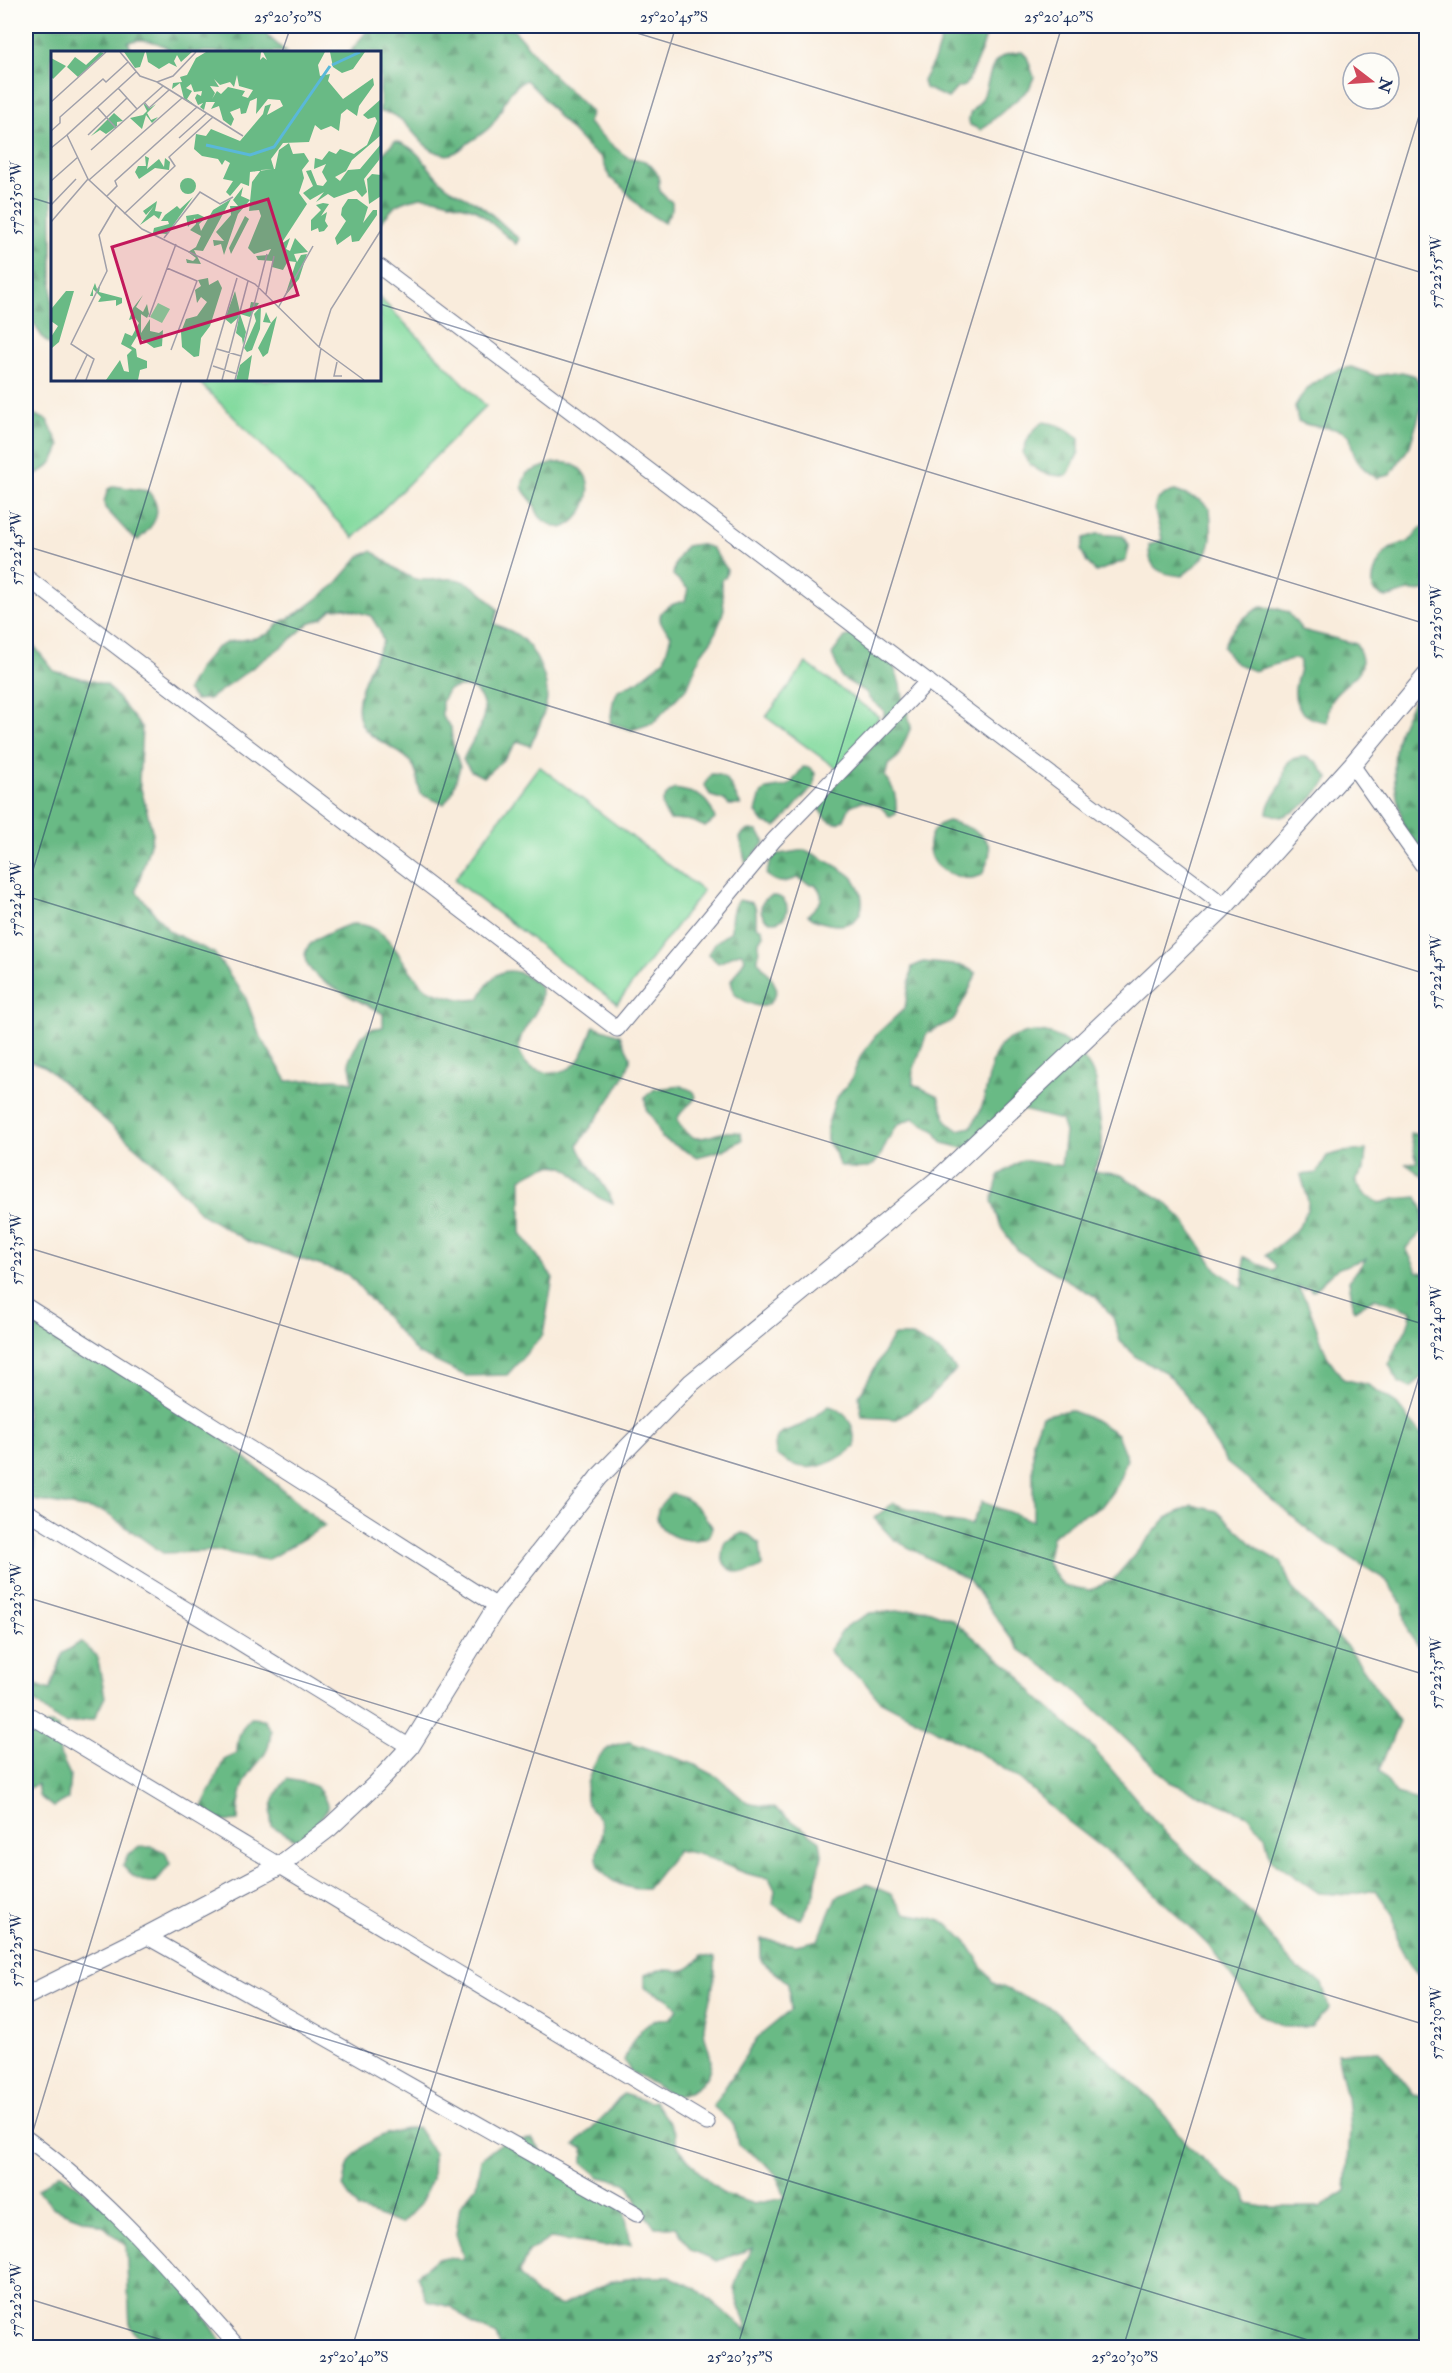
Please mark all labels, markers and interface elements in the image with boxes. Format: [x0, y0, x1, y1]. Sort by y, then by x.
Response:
text: 25°20'50"S [254, 8, 322, 27]
text: 25°20'45"S [640, 8, 708, 27]
text: 25°20'40"S [1024, 8, 1094, 27]
inset map [51, 51, 381, 381]
north arrow [1341, 51, 1401, 111]
text: N [1373, 74, 1396, 96]
text: 57°22'50"W [7, 160, 26, 235]
text: 57°22'55"W [1427, 235, 1446, 308]
text: 57°22'45"W [7, 510, 26, 585]
text: 57°22'50"W [1427, 584, 1446, 659]
text: 57°22'40"W [7, 861, 26, 937]
text: 57°22'45"W [1427, 934, 1446, 1009]
text: 57°22'35"W [7, 1212, 26, 1285]
text: 57°22'40"W [1427, 1285, 1446, 1361]
text: 57°22'30"W [7, 1562, 26, 1636]
text: 57°22'35"W [1427, 1636, 1446, 1709]
text: 57°22'25"W [7, 1912, 26, 1987]
text: 57°22'30"W [1427, 1986, 1446, 2060]
text: 57°22'20"W [7, 2262, 26, 2337]
text: 25°20'40"S [319, 2348, 389, 2367]
text: 25°20'35"S [707, 2348, 773, 2367]
text: 25°20'30"S [1092, 2348, 1158, 2367]

